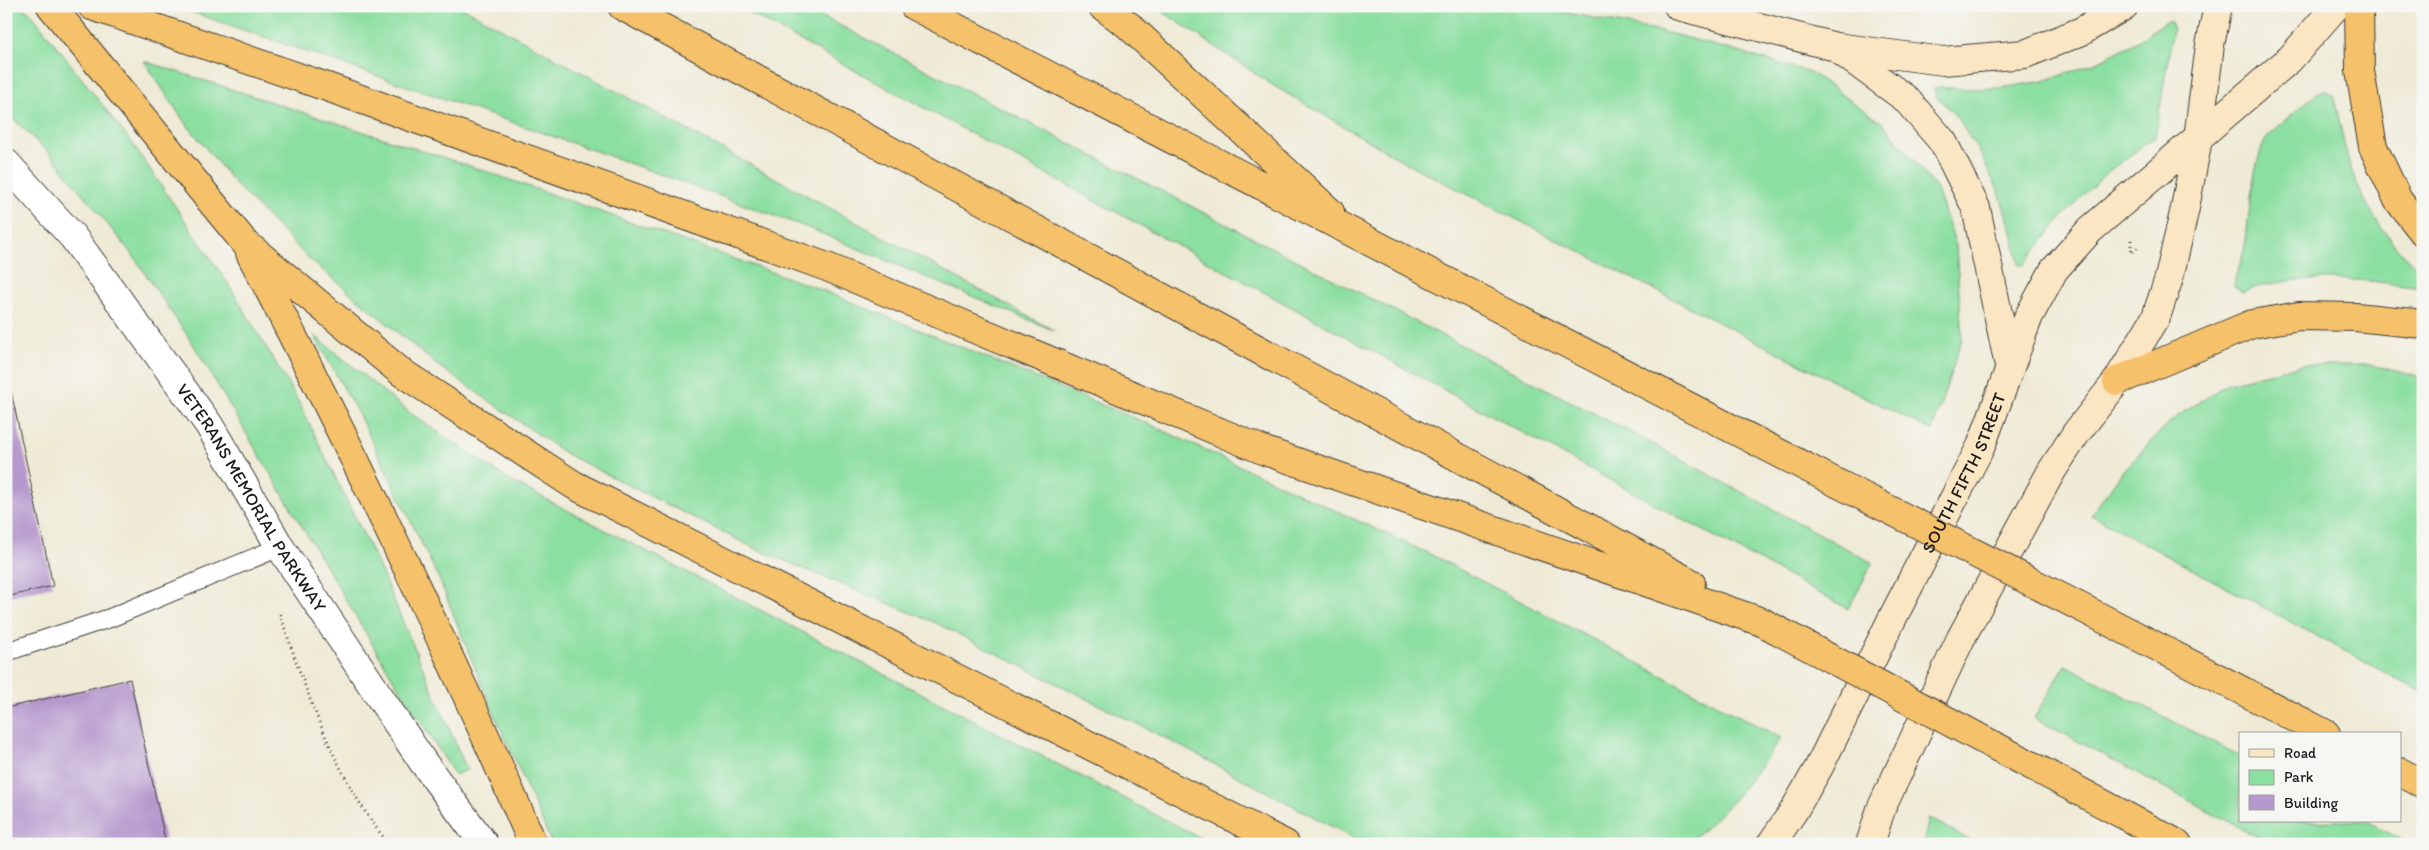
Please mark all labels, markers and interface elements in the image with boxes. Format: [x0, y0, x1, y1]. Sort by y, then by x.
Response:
street label: VETERANS MEMORIAL PARKWAY [172, 379, 331, 617]
street label: SOUTH FIFTH STREET [1917, 390, 2011, 557]
legend [2239, 732, 2402, 822]
text: Road [2284, 744, 2317, 762]
text: Park [2284, 768, 2314, 786]
text: Building [2284, 794, 2338, 812]

